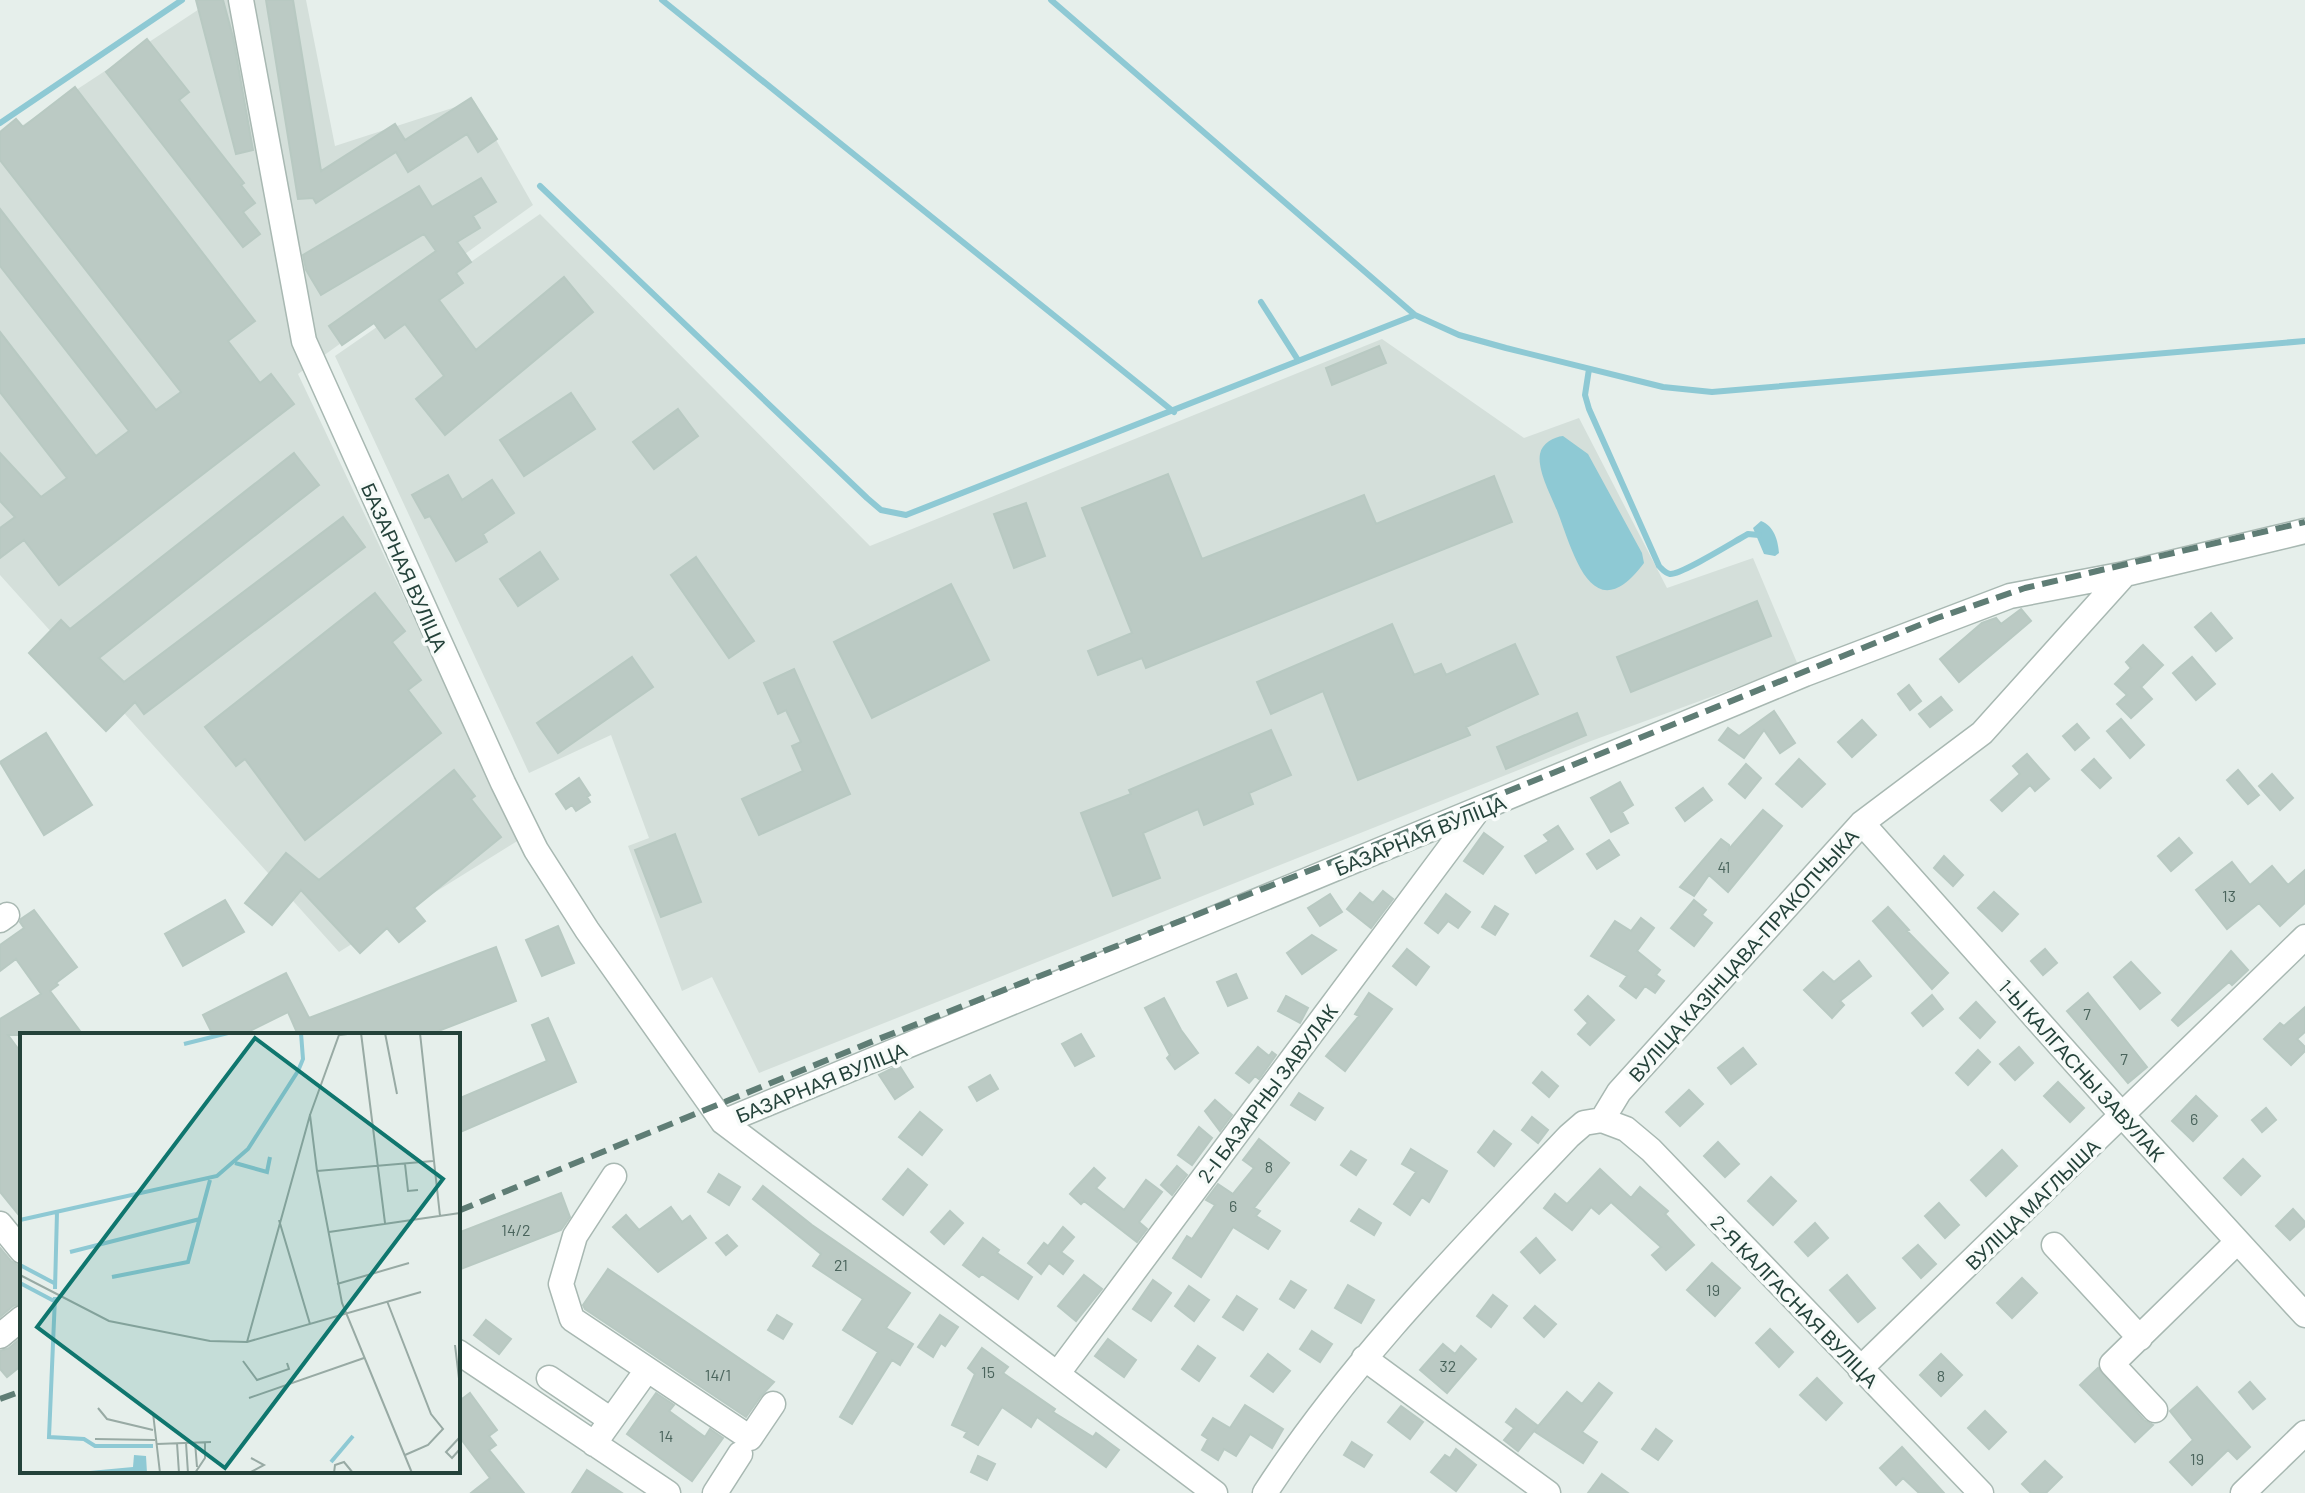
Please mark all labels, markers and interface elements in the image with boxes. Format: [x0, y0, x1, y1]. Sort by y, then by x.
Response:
street label: БАЗАРНАЯ ВУЛІЦА [357, 479, 453, 656]
street label: БАЗАРНАЯ ВУЛІЦА [1331, 789, 1510, 880]
street label: ВУЛІЦА КАЗІНЦАВА-ПРАКОПЧЫКА [1623, 823, 1863, 1086]
house number: 41 [1718, 857, 1730, 876]
house number: 13 [2222, 886, 2236, 905]
street label: 1-Ы КАЛГАСНЫ ЗАВУЛАК [1994, 974, 2170, 1166]
street label: 2-І БАЗАРНЫ ЗАВУЛАК [1192, 999, 1342, 1187]
house number: 7 [2083, 1004, 2091, 1023]
inset map [20, 1033, 460, 1473]
street label: БАЗАРНАЯ ВУЛІЦА [732, 1036, 911, 1127]
house number: 7 [2120, 1049, 2128, 1068]
house number: 6 [2190, 1109, 2198, 1128]
street label: ВУЛІЦА МАГЛЫША [1960, 1133, 2105, 1274]
house number: 8 [1265, 1157, 1273, 1176]
house number: 6 [1229, 1196, 1237, 1215]
street label: 2-Я КАЛГАСНАЯ ВУЛІЦА [1706, 1210, 1884, 1393]
house number: 14/2 [501, 1220, 531, 1239]
house number: 21 [834, 1255, 848, 1274]
house number: 19 [1706, 1280, 1720, 1299]
house number: 32 [1440, 1356, 1456, 1375]
house number: 15 [981, 1362, 995, 1381]
house number: 14/1 [705, 1365, 731, 1384]
house number: 8 [1937, 1366, 1945, 1385]
house number: 14 [659, 1426, 673, 1445]
house number: 19 [2190, 1449, 2204, 1468]

